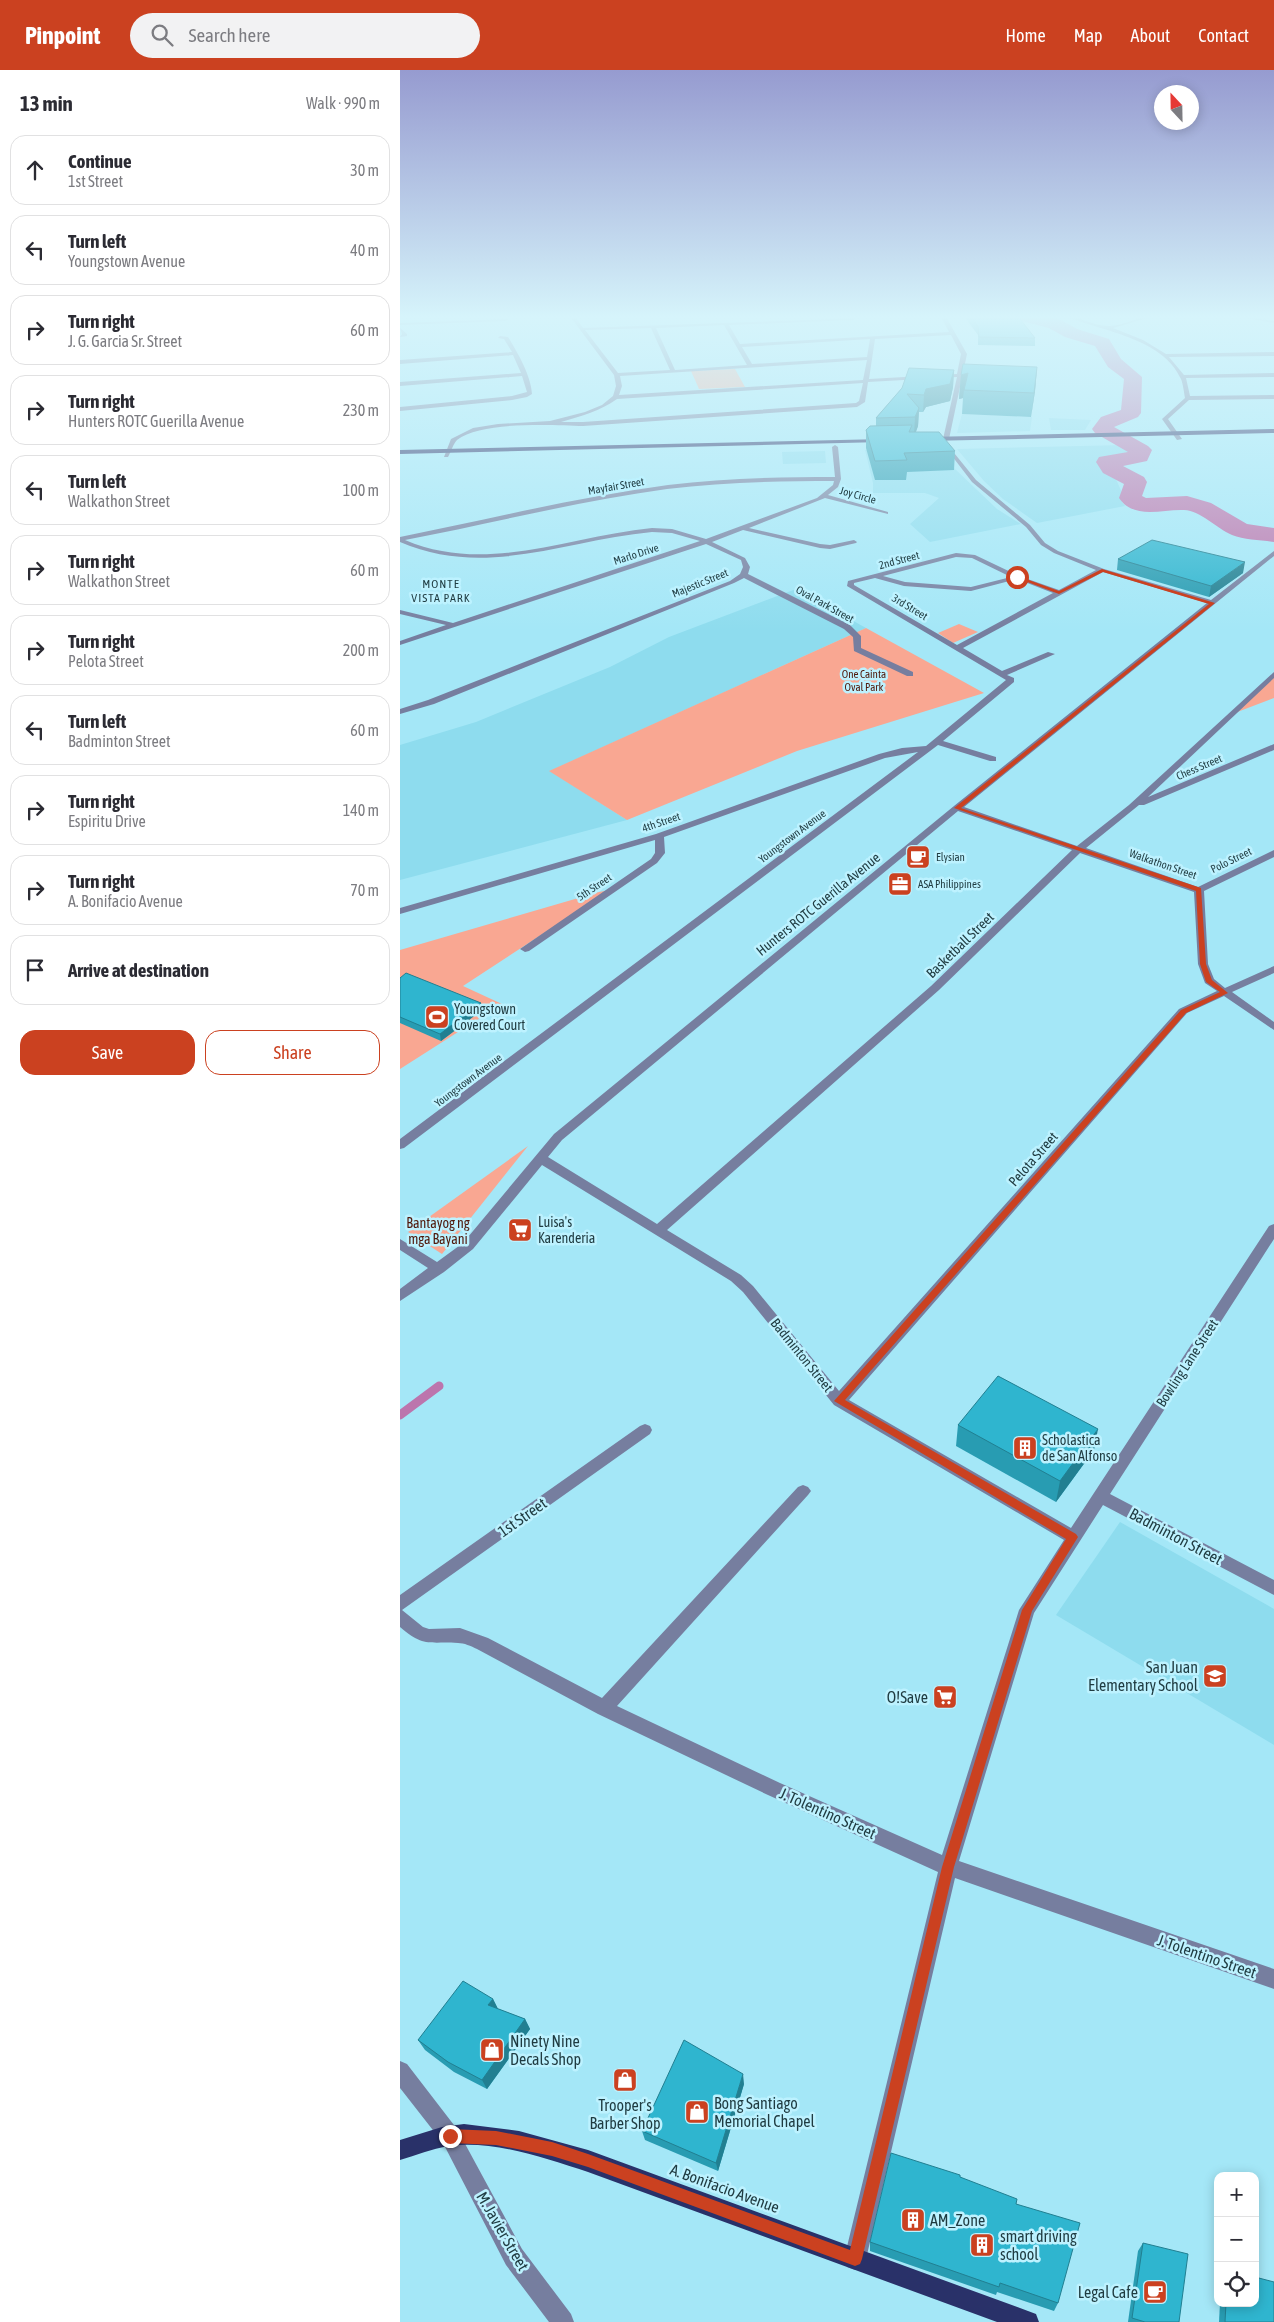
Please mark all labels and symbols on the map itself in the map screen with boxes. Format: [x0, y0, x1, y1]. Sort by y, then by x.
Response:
north arrow [1154, 85, 1199, 130]
street label: Mayfair Street [587, 475, 645, 497]
street label: Joy Circle [838, 484, 878, 506]
street label: Marlo Drive [612, 541, 660, 567]
street label: 2nd Street [877, 549, 921, 571]
street label: Majestic Street [670, 566, 730, 600]
route start [1006, 566, 1029, 589]
district label: MONTE VISTA PARK [411, 577, 471, 605]
street label: Oval Park Street [794, 583, 856, 625]
street label: 3rd Street [890, 592, 930, 622]
park label: One Cainta Oval Park [842, 668, 886, 693]
street label: Chess Street [1174, 752, 1224, 782]
street label: Youngstown Avenue [756, 807, 828, 865]
street label: 4th Street [640, 810, 682, 834]
cafe icon: Elysian [905, 844, 931, 870]
street label: Polo Street [1209, 845, 1253, 875]
street label: Walkathon Street [1128, 847, 1198, 881]
street label: Hunters ROTC Guerilla Avenue [753, 849, 883, 959]
place label: Elysian [936, 851, 965, 863]
street label: 5th Street [574, 871, 614, 903]
office icon: ASA Philippines [887, 871, 913, 897]
place label: ASA Philippines [918, 878, 981, 890]
street label: Basketball Street [923, 909, 997, 981]
place label: Youngstown Covered Court [454, 1001, 525, 1033]
sports icon: Youngstown Covered Court [424, 1004, 450, 1030]
street label: Youngstown Avenue [432, 1051, 504, 1109]
street label: Pelota Street [1005, 1129, 1061, 1189]
place label: Luisa's Karenderia [538, 1214, 595, 1246]
park label: Bantayog ng mga Bayani [406, 1215, 470, 1247]
supermarket icon: Luisa's Karenderia [507, 1217, 533, 1243]
street label: Badminton Street [768, 1315, 836, 1395]
street label: Bowling Lane Street [1153, 1316, 1221, 1410]
place label: Scholastica de San Alfonso [1042, 1432, 1117, 1464]
building icon: Scholastica de San Alfonso [1012, 1435, 1038, 1461]
street label: 1st Street [494, 1494, 550, 1540]
street label: Badminton Street [1126, 1504, 1226, 1568]
place label: San Juan Elementary School [1088, 1658, 1199, 1695]
school or university icon: San Juan Elementary School [1202, 1663, 1228, 1689]
supermarket icon: O!Save [932, 1684, 958, 1710]
place label: O!Save [887, 1688, 928, 1706]
street label: J. Tolentino Street [777, 1784, 879, 1842]
street label: J. Tolentino Street [1155, 1931, 1259, 1981]
place label: Ninety Nine Decals Shop [510, 2032, 581, 2069]
shop icon: Ninety Nine Decals Shop [479, 2037, 505, 2063]
shop icon: Trooper's Barber Shop [612, 2067, 638, 2093]
place label: Bong Santiago Memorial Chapel [714, 2094, 816, 2131]
place label: Trooper's Barber Shop [589, 2096, 661, 2133]
shop icon: Bong Santiago Memorial Chapel [684, 2099, 710, 2125]
route end [439, 2125, 462, 2148]
street label: A. Bonifacio Avenue [668, 2160, 782, 2216]
street label: M. Javier Street [473, 2188, 533, 2274]
building icon: AM_Zone [900, 2207, 926, 2233]
place label: AM_Zone [930, 2211, 985, 2229]
place label: smart driving school [1000, 2227, 1077, 2263]
building icon: smart driving school [969, 2232, 995, 2258]
cafe icon: Legal Cafe [1142, 2279, 1168, 2305]
place label: Legal Cafe [1078, 2283, 1138, 2302]

